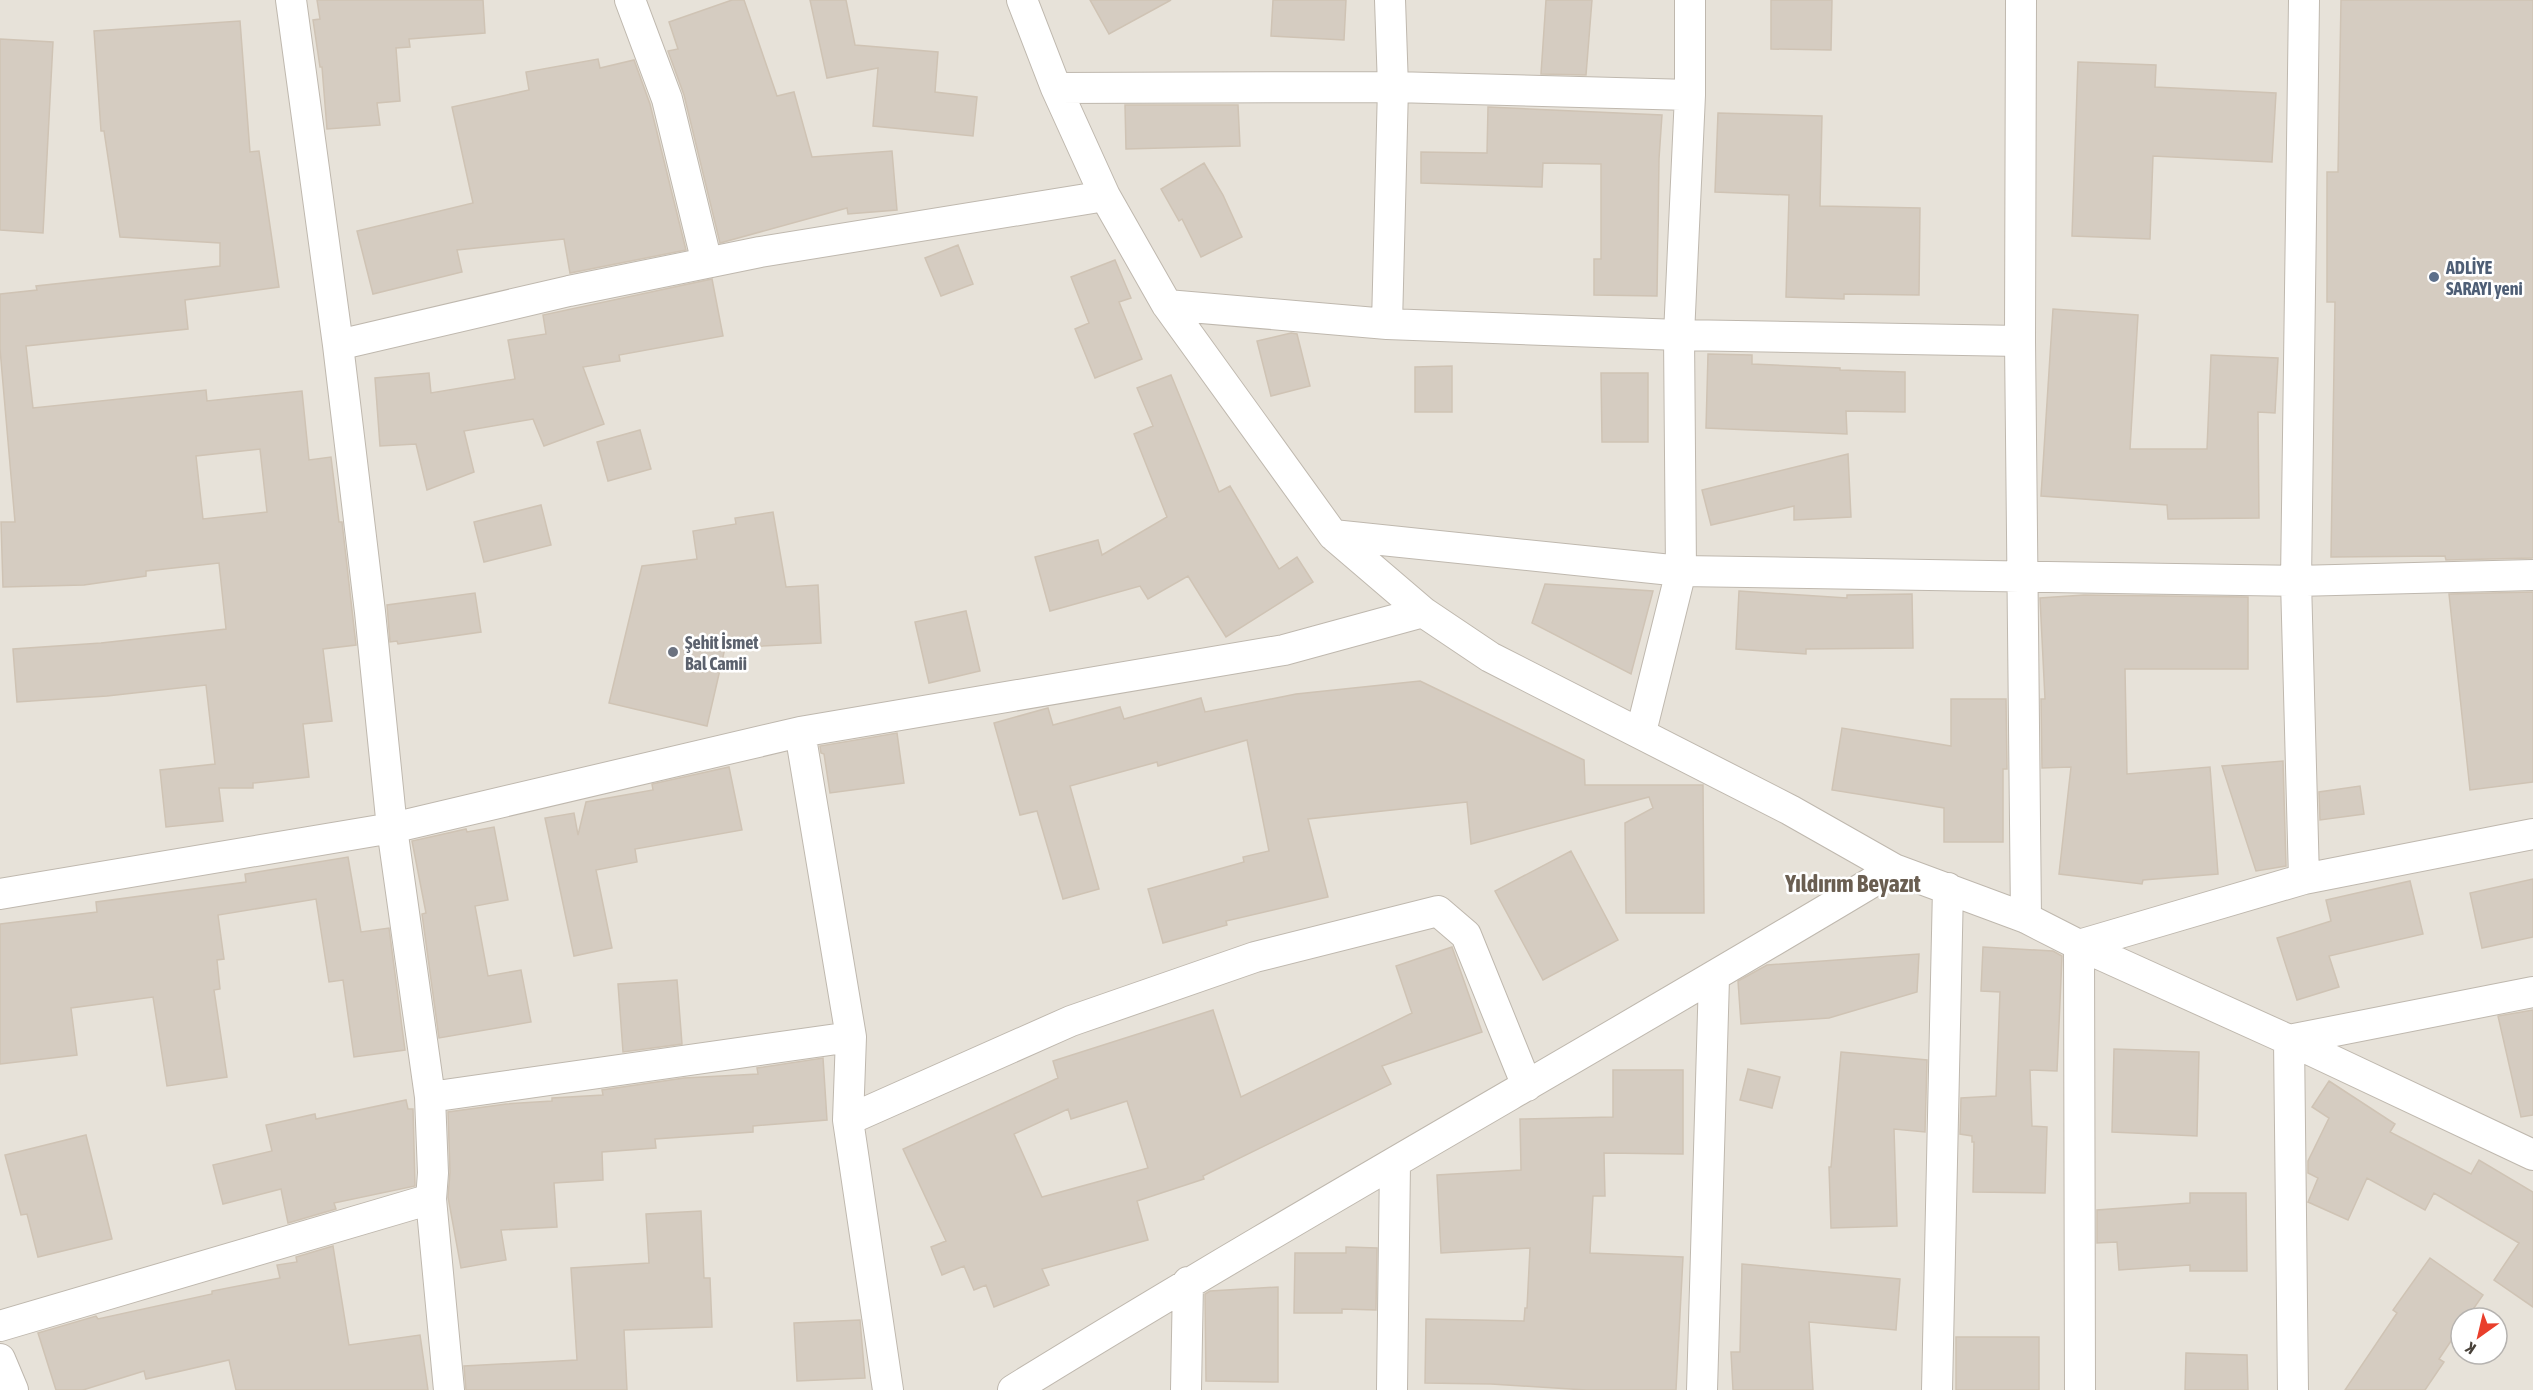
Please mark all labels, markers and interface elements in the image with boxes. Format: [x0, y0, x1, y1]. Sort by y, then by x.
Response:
place label: ADLİYE SARAYI yeni [2445, 257, 2523, 299]
marker: ADLİYE SARAYI yeni [2427, 270, 2441, 284]
place label: Şehit İsmet Bal Camii [685, 632, 759, 674]
marker: Şehit İsmet Bal Camii [666, 645, 680, 659]
district label: Yıldırım Beyazıt [1784, 870, 1921, 897]
north arrow [2449, 1306, 2509, 1366]
text: K [2462, 1339, 2479, 1358]

